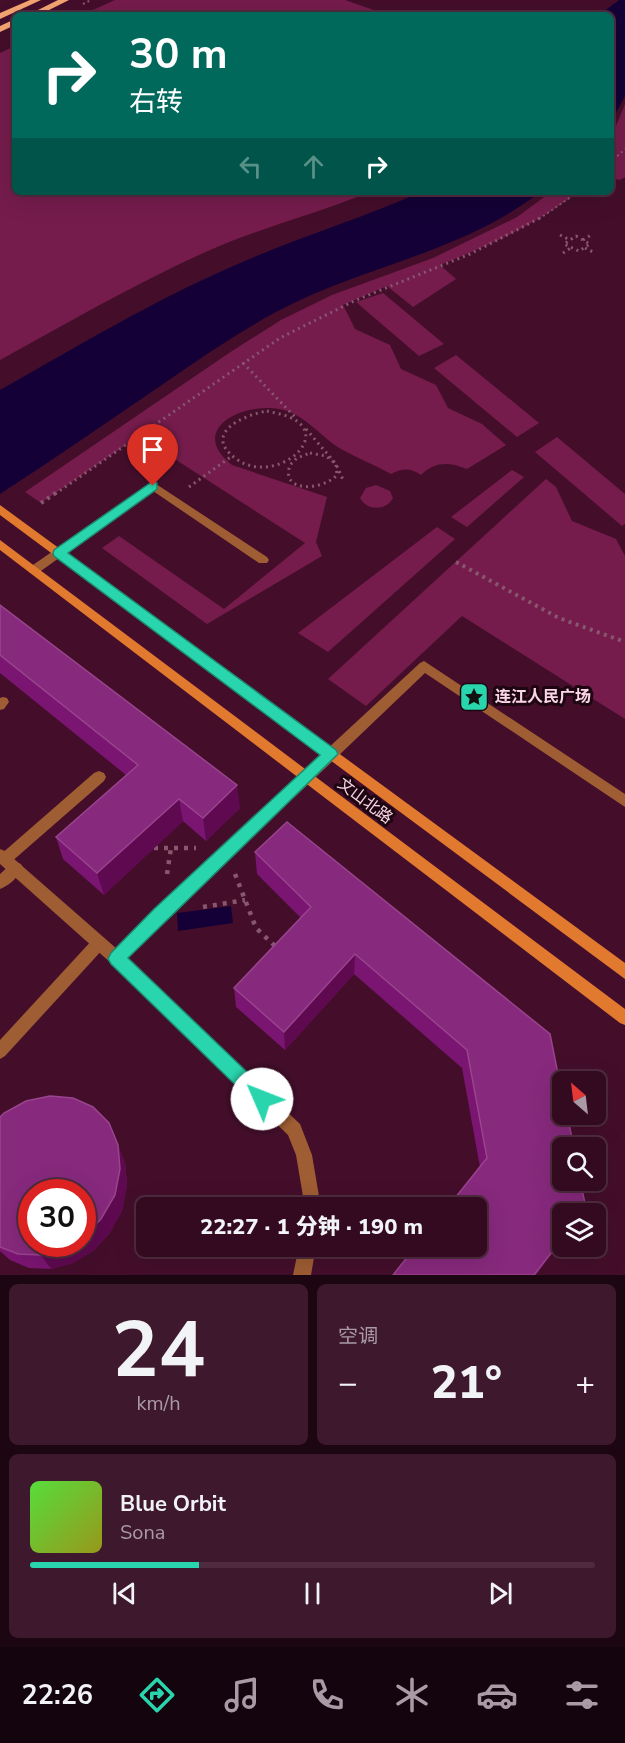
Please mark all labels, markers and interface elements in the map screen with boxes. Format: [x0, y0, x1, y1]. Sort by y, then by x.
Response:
text: 30 m [129, 26, 228, 83]
icon: right [30, 36, 108, 114]
text: 右转 [129, 84, 183, 121]
icon: left [234, 150, 267, 183]
icon: ahead [297, 150, 330, 183]
icon: right [360, 150, 393, 183]
pin [127, 424, 178, 486]
icon: arrive [136, 433, 169, 466]
place icon: 连江人民广场 [458, 681, 490, 713]
place label: 连江人民广场 [494, 686, 591, 708]
street label: 文山北路 [333, 773, 397, 829]
position arrow [230, 1067, 294, 1131]
north arrow [552, 1071, 606, 1125]
map controls [552, 1071, 606, 1257]
button: search [552, 1137, 606, 1191]
speed limit sign: 30 [18, 1179, 96, 1257]
button: layers [552, 1203, 606, 1257]
text: 22:27 · 1 分钟 · 190 m [200, 1212, 423, 1242]
text: 24 [112, 1297, 205, 1404]
text: 空调 [338, 1323, 378, 1350]
text: 21° [431, 1353, 502, 1414]
text: − [338, 1361, 358, 1406]
text: + [575, 1361, 595, 1406]
text: km/h [136, 1390, 181, 1417]
text: Blue Orbit [120, 1489, 226, 1519]
text: Sona [120, 1519, 165, 1546]
icon: previous [108, 1577, 141, 1610]
icon: pause [296, 1577, 329, 1610]
icon: next [484, 1577, 517, 1610]
icon: directions [136, 1674, 178, 1716]
icon: music [221, 1674, 263, 1716]
icon: phone [306, 1674, 348, 1716]
icon: climate [391, 1674, 433, 1716]
icon: car [476, 1674, 518, 1716]
icon: filters [561, 1674, 603, 1716]
text: 22:26 [22, 1677, 93, 1714]

